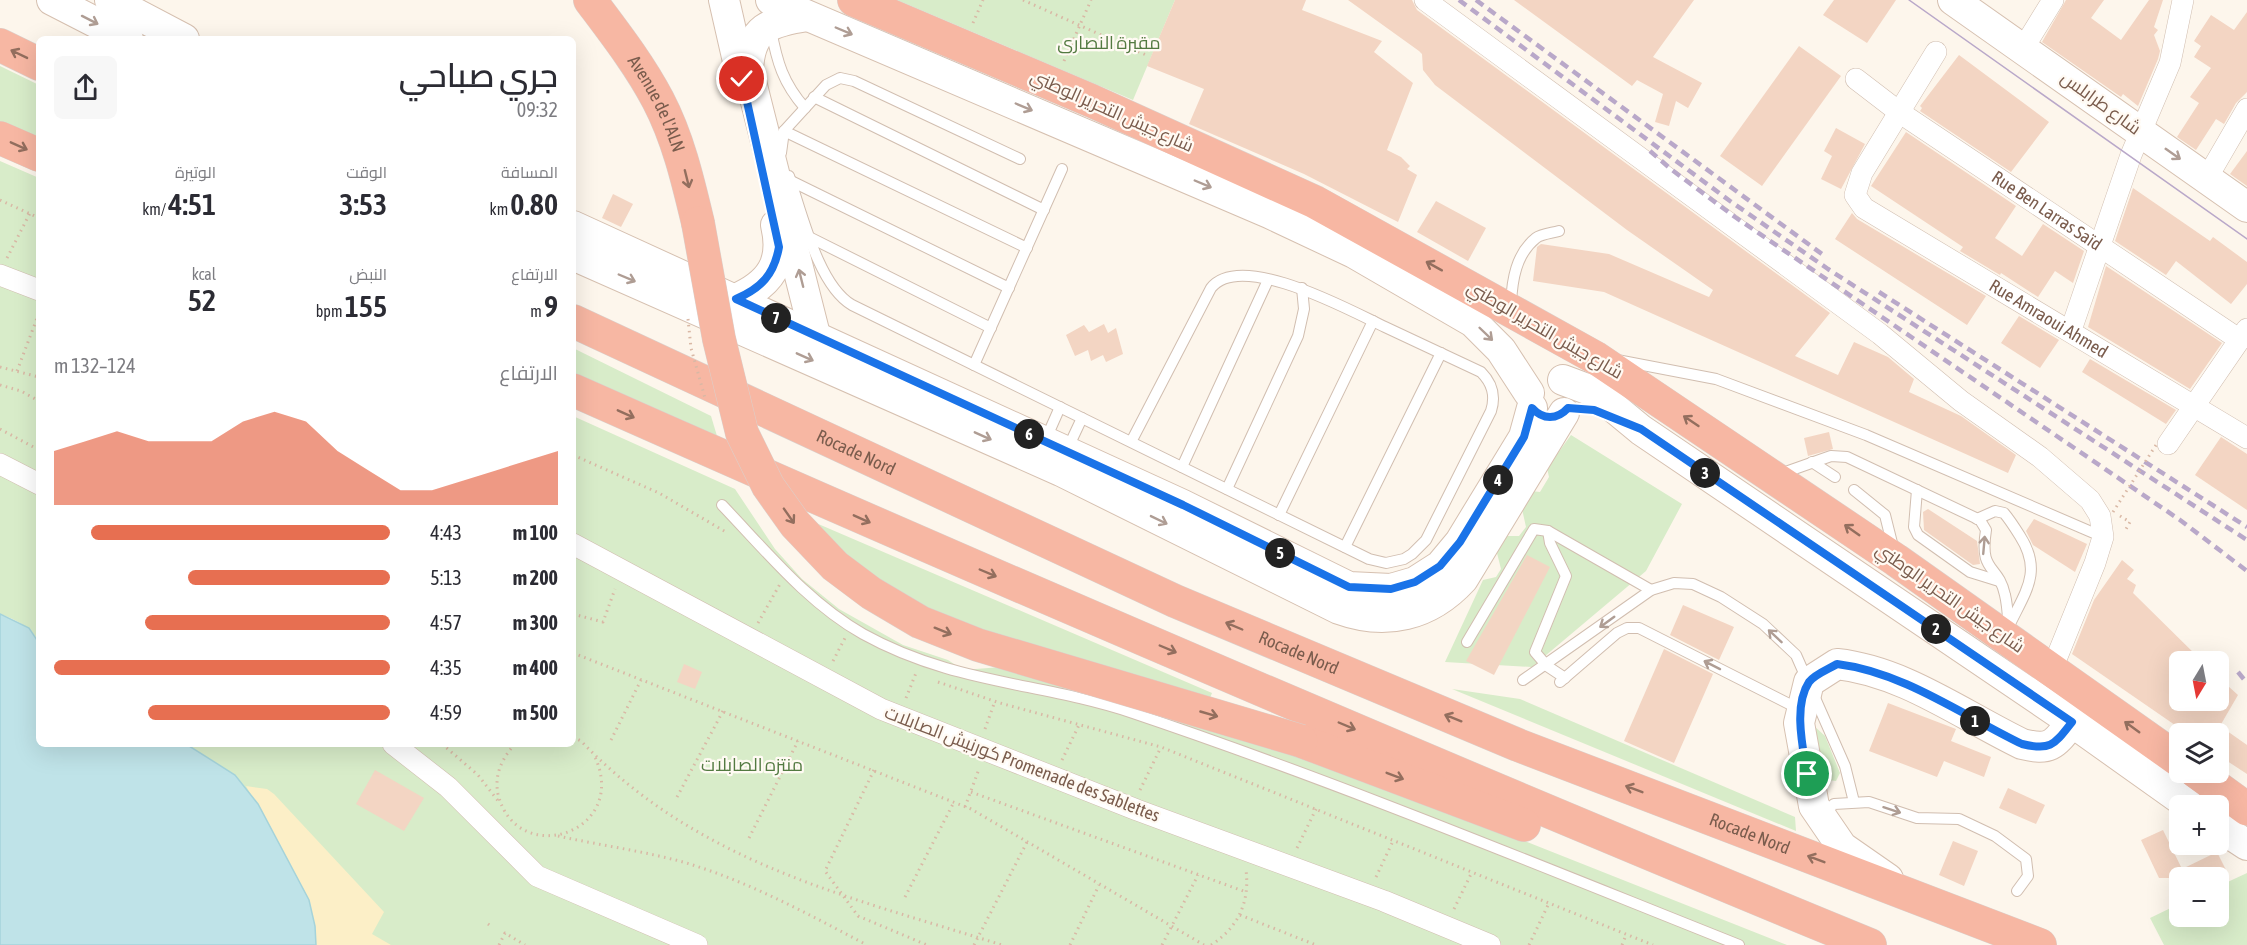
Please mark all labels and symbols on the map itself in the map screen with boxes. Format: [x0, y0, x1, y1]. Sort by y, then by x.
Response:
one-way arrow [81, 14, 99, 26]
one-way arrow [834, 26, 853, 37]
park label: مقبرة النصارى [1057, 32, 1161, 54]
one-way arrow [11, 48, 29, 60]
street label: Avenue de l'ALN [624, 51, 690, 155]
pin [716, 53, 767, 104]
street label: شارع جيش التحرير الوطني [1026, 65, 1197, 160]
street label: شارع طرابلس [2056, 67, 2145, 140]
one-way arrow [1014, 102, 1032, 114]
one-way arrow [10, 141, 28, 152]
one-way arrow [2164, 148, 2181, 160]
street label: Rue Ben Larras Saïd [1988, 166, 2106, 255]
one-way arrow [682, 169, 693, 188]
one-way arrow [1193, 179, 1212, 190]
one-way arrow [1426, 260, 1443, 272]
one-way arrow [794, 269, 806, 288]
one-way arrow [617, 273, 635, 284]
street label: Rue Amraoui Ahmed [1986, 275, 2112, 362]
street label: شارع جيش التحرير الوطني [1462, 276, 1627, 386]
pin: 7 [761, 303, 791, 333]
one-way arrow [1478, 326, 1493, 341]
one-way arrow [795, 352, 814, 363]
one-way arrow [617, 409, 635, 420]
one-way arrow [1682, 414, 1699, 427]
pin: 6 [1014, 419, 1044, 449]
street label: Rocade Nord [813, 425, 899, 480]
one-way arrow [974, 432, 992, 443]
pin: 3 [1690, 458, 1720, 488]
pin: 4 [1483, 465, 1513, 495]
one-way arrow [783, 507, 795, 523]
one-way arrow [853, 513, 871, 525]
one-way arrow [1150, 514, 1168, 526]
one-way arrow [1845, 524, 1861, 536]
one-way arrow [1979, 535, 1990, 555]
pin: 5 [1265, 538, 1295, 568]
street label: شارع جيش التحرير الوطني [1870, 538, 2029, 660]
one-way arrow [978, 568, 997, 579]
pin: 2 [1921, 614, 1951, 644]
one-way arrow [1600, 616, 1616, 628]
one-way arrow [1225, 620, 1244, 631]
street label: Rocade Nord [1256, 626, 1342, 679]
one-way arrow [933, 627, 952, 638]
one-way arrow [1768, 628, 1783, 643]
one-way arrow [1158, 644, 1177, 655]
north arrow [2169, 651, 2229, 711]
one-way arrow [1704, 659, 1721, 671]
street label: كورنيش الصابلات Promenade des Sablettes [881, 701, 1163, 827]
pin: 1 [1960, 706, 1990, 736]
one-way arrow [1199, 709, 1218, 720]
one-way arrow [1444, 712, 1462, 723]
one-way arrow [2124, 720, 2140, 733]
one-way arrow [1337, 721, 1356, 732]
pin [1781, 748, 1832, 799]
park label: منتزه الصابلات [701, 754, 803, 776]
one-way arrow [1385, 771, 1404, 782]
one-way arrow [1625, 783, 1644, 794]
one-way arrow [1882, 805, 1901, 816]
street label: Rocade Nord [1707, 808, 1793, 858]
one-way arrow [1807, 853, 1826, 864]

